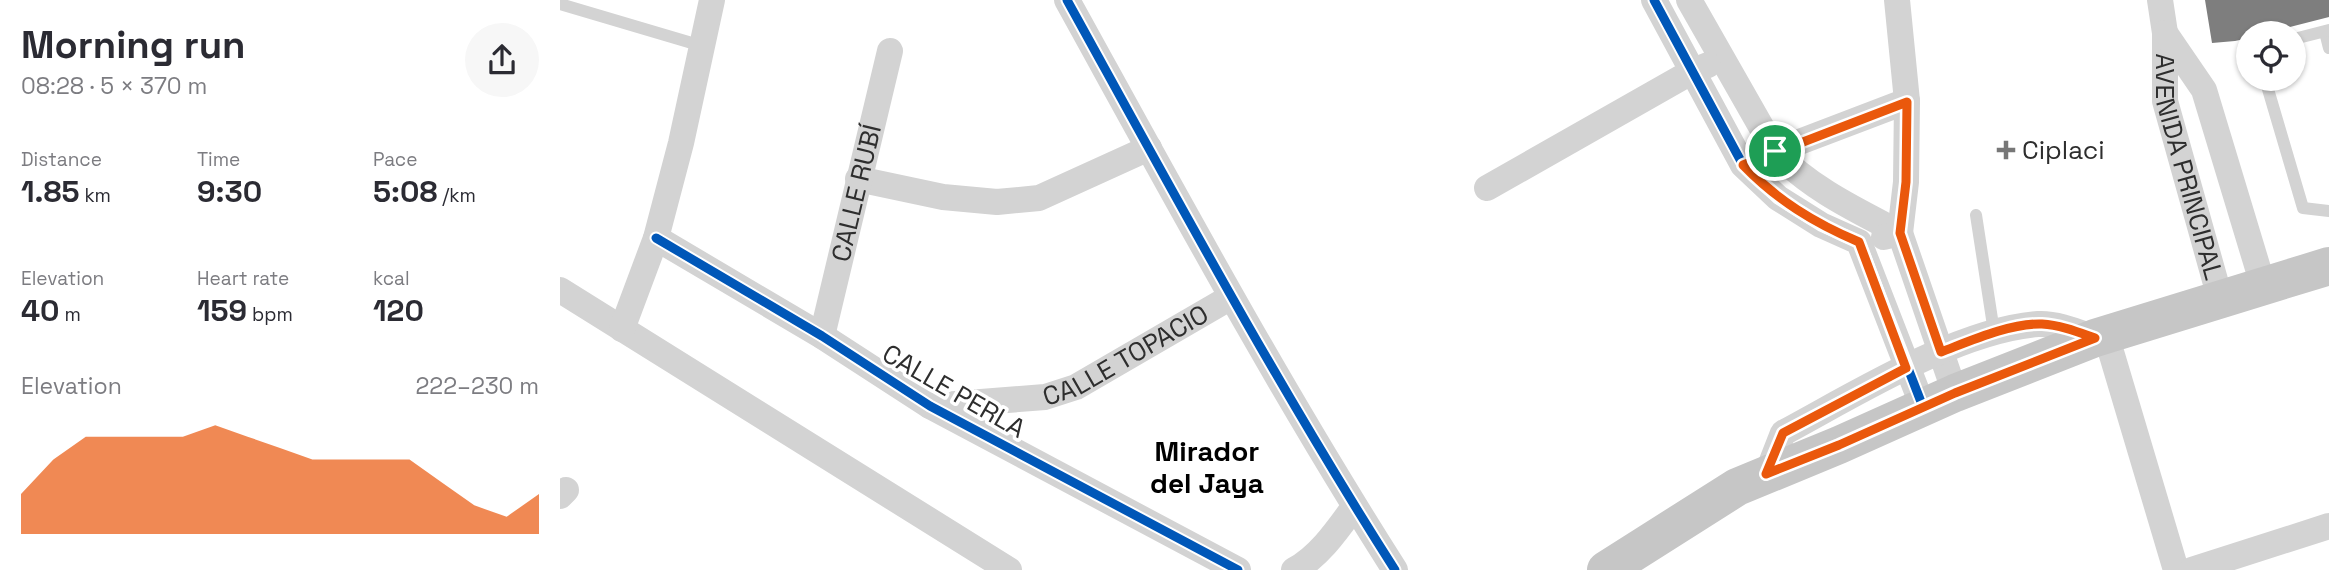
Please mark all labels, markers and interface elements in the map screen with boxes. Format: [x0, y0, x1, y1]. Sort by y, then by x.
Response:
text: Morning run [21, 21, 246, 69]
map controls [2236, 21, 2306, 91]
button: locate [2236, 21, 2306, 91]
button: share [465, 23, 539, 97]
street label: AVENIDA PRINCIPAL [2148, 53, 2231, 284]
text: 08:28 · 5 × 370 m [21, 71, 207, 101]
street label: CALLE RUBÍ [823, 121, 889, 265]
pin [1745, 121, 1805, 181]
icon: arrive [1756, 132, 1794, 170]
place label: Ciplaci [2022, 133, 2105, 167]
marker: Ciplaci [1996, 140, 2016, 160]
text: Distance [21, 147, 102, 172]
text: Time [197, 147, 240, 172]
text: Pace [373, 147, 417, 172]
text: 1.85 [21, 172, 80, 211]
text: 9:30 [197, 172, 262, 211]
text: 5:08 [373, 172, 437, 211]
text: km [80, 183, 111, 208]
text: /km [437, 183, 476, 208]
text: Elevation [21, 266, 104, 291]
text: Heart rate [197, 266, 289, 291]
text: kcal [373, 266, 410, 291]
text: 40 [21, 291, 60, 330]
text: 159 [197, 291, 247, 330]
text: 120 [373, 291, 424, 330]
street label: CALLE TOPACIO [1038, 297, 1215, 414]
text: m [60, 302, 81, 327]
text: bpm [247, 302, 293, 327]
street label: CALLE PERLA [876, 336, 1032, 446]
text: Elevation [21, 371, 122, 401]
text: 222–230 m [415, 371, 539, 401]
district label: Mirador del Jaya [1150, 433, 1264, 501]

